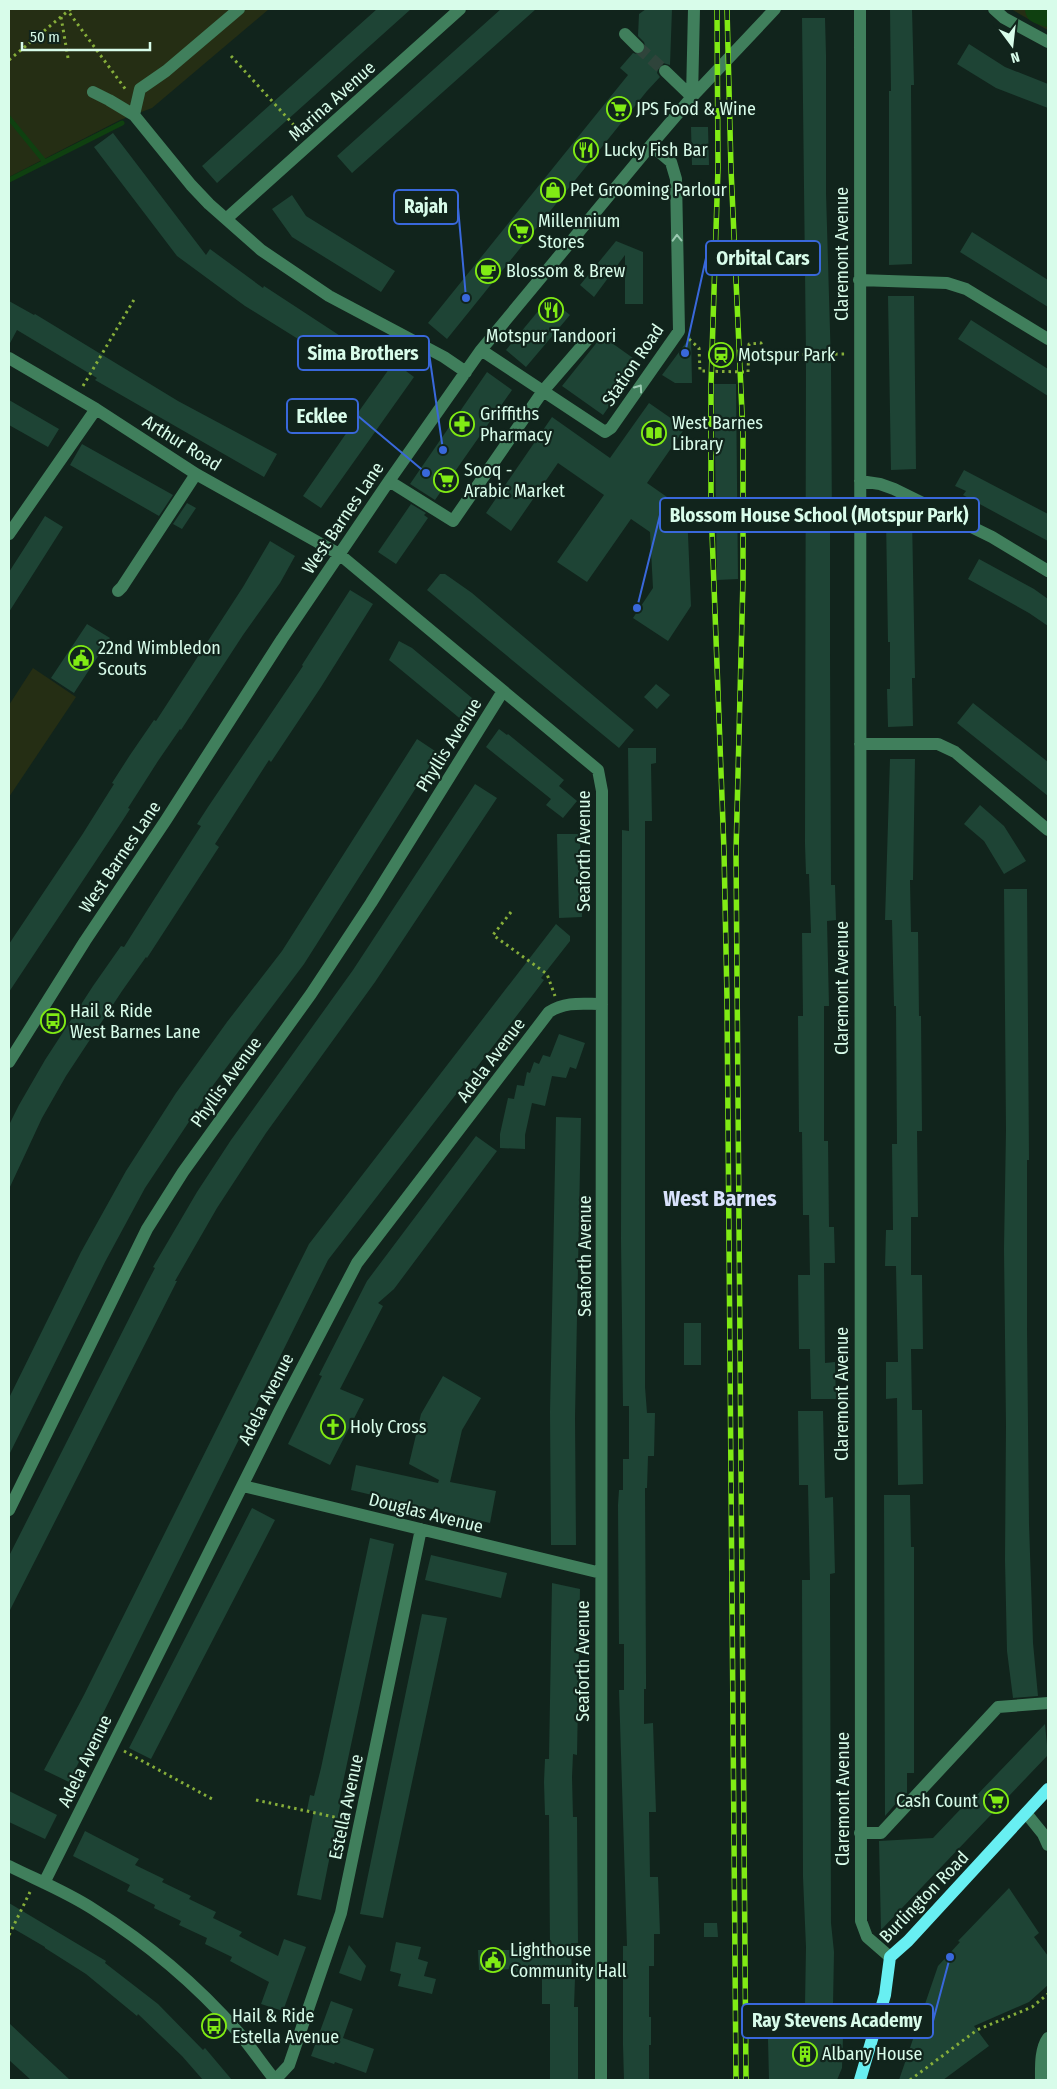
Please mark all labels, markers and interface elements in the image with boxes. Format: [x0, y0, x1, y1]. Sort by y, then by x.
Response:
scale bar [22, 20, 150, 52]
north arrow [987, 20, 1037, 70]
text: 50 m [30, 28, 60, 46]
text: N [1009, 48, 1021, 66]
street label: Marina Avenue [284, 56, 380, 146]
supermarket icon: JPS Food & Wine [606, 96, 632, 122]
place label: JPS Food & Wine [636, 98, 756, 120]
restaurant icon: Lucky Fish Bar [573, 137, 599, 163]
place label: Lucky Fish Bar [604, 139, 708, 161]
shop icon: Pet Grooming Parlour [540, 177, 566, 203]
place label: Pet Grooming Parlour [570, 179, 728, 201]
street label: Claremont Avenue [831, 187, 853, 321]
callout: Rajah [394, 190, 458, 224]
text: Rajah [404, 195, 448, 218]
place label: Millennium Stores [538, 210, 620, 253]
supermarket icon: Millennium Stores [508, 218, 534, 244]
one-way arrow [672, 234, 682, 242]
callout: Orbital Cars [706, 241, 820, 275]
text: Orbital Cars [716, 247, 810, 270]
cafe icon: Blossom & Brew [475, 258, 501, 284]
place label: Blossom & Brew [506, 260, 625, 282]
restaurant icon: Motspur Tandoori [538, 297, 564, 323]
street label: Station Road [597, 320, 669, 410]
place label: Motspur Tandoori [486, 325, 616, 347]
callout: Sima Brothers [298, 336, 429, 370]
text: Sima Brothers [307, 342, 419, 365]
station icon: Motspur Park [708, 342, 734, 368]
place label: Motspur Park [738, 344, 836, 366]
one-way arrow [633, 384, 642, 394]
callout: Ecklee [287, 399, 358, 433]
place label: Griffiths Pharmacy [480, 403, 552, 446]
text: Ecklee [297, 405, 348, 428]
street label: Arthur Road [139, 410, 225, 476]
pharmacy icon: Griffiths Pharmacy [449, 411, 475, 437]
place label: West Barnes Library [672, 412, 763, 455]
library icon: West Barnes Library [641, 420, 667, 446]
street label: West Barnes Lane [297, 458, 389, 578]
place label: Sooq - Arabic Market [464, 459, 565, 502]
supermarket icon: Sooq - Arabic Market [433, 467, 459, 493]
callout: Blossom House School (Motspur Park) [660, 498, 979, 532]
text: Blossom House School (Motspur Park) [670, 504, 969, 527]
place label: 22nd Wimbledon Scouts [98, 637, 221, 680]
public building icon: 22nd Wimbledon Scouts [68, 645, 94, 671]
street label: Phyllis Avenue [411, 694, 487, 796]
street label: Seaforth Avenue [573, 790, 595, 912]
street label: West Barnes Lane [74, 797, 166, 917]
street label: Claremont Avenue [831, 921, 853, 1055]
place label: Hail & Ride West Barnes Lane [70, 1000, 200, 1043]
bus stop icon: Hail & Ride West Barnes Lane [40, 1008, 66, 1034]
street label: Adela Avenue [452, 1013, 530, 1106]
street label: Phyllis Avenue [186, 1032, 266, 1132]
district label: West Barnes [663, 1185, 777, 1212]
street label: Seaforth Avenue [574, 1195, 596, 1317]
street label: Claremont Avenue [831, 1327, 853, 1461]
street label: Adela Avenue [234, 1349, 299, 1448]
church icon: Holy Cross [320, 1414, 346, 1440]
place label: Holy Cross [350, 1416, 427, 1438]
street label: Douglas Avenue [366, 1488, 486, 1538]
street label: Seaforth Avenue [572, 1600, 594, 1722]
street label: Adela Avenue [53, 1711, 117, 1811]
street label: Claremont Avenue [832, 1732, 854, 1866]
street label: Estella Avenue [324, 1752, 368, 1862]
supermarket icon: Cash Count [983, 1788, 1009, 1814]
place label: Cash Count [896, 1790, 978, 1812]
street label: Burlington Road [875, 1847, 973, 1947]
place label: Lighthouse Community Hall [510, 1939, 627, 1982]
public building icon: Lighthouse Community Hall [480, 1947, 506, 1973]
callout: Ray Stevens Academy [742, 2004, 933, 2038]
place label: Hail & Ride Estella Avenue [232, 2005, 339, 2048]
text: Ray Stevens Academy [752, 2009, 923, 2032]
bus stop icon: Hail & Ride Estella Avenue [201, 2013, 227, 2039]
building icon: Albany House [792, 2041, 818, 2067]
place label: Albany House [822, 2043, 923, 2065]

